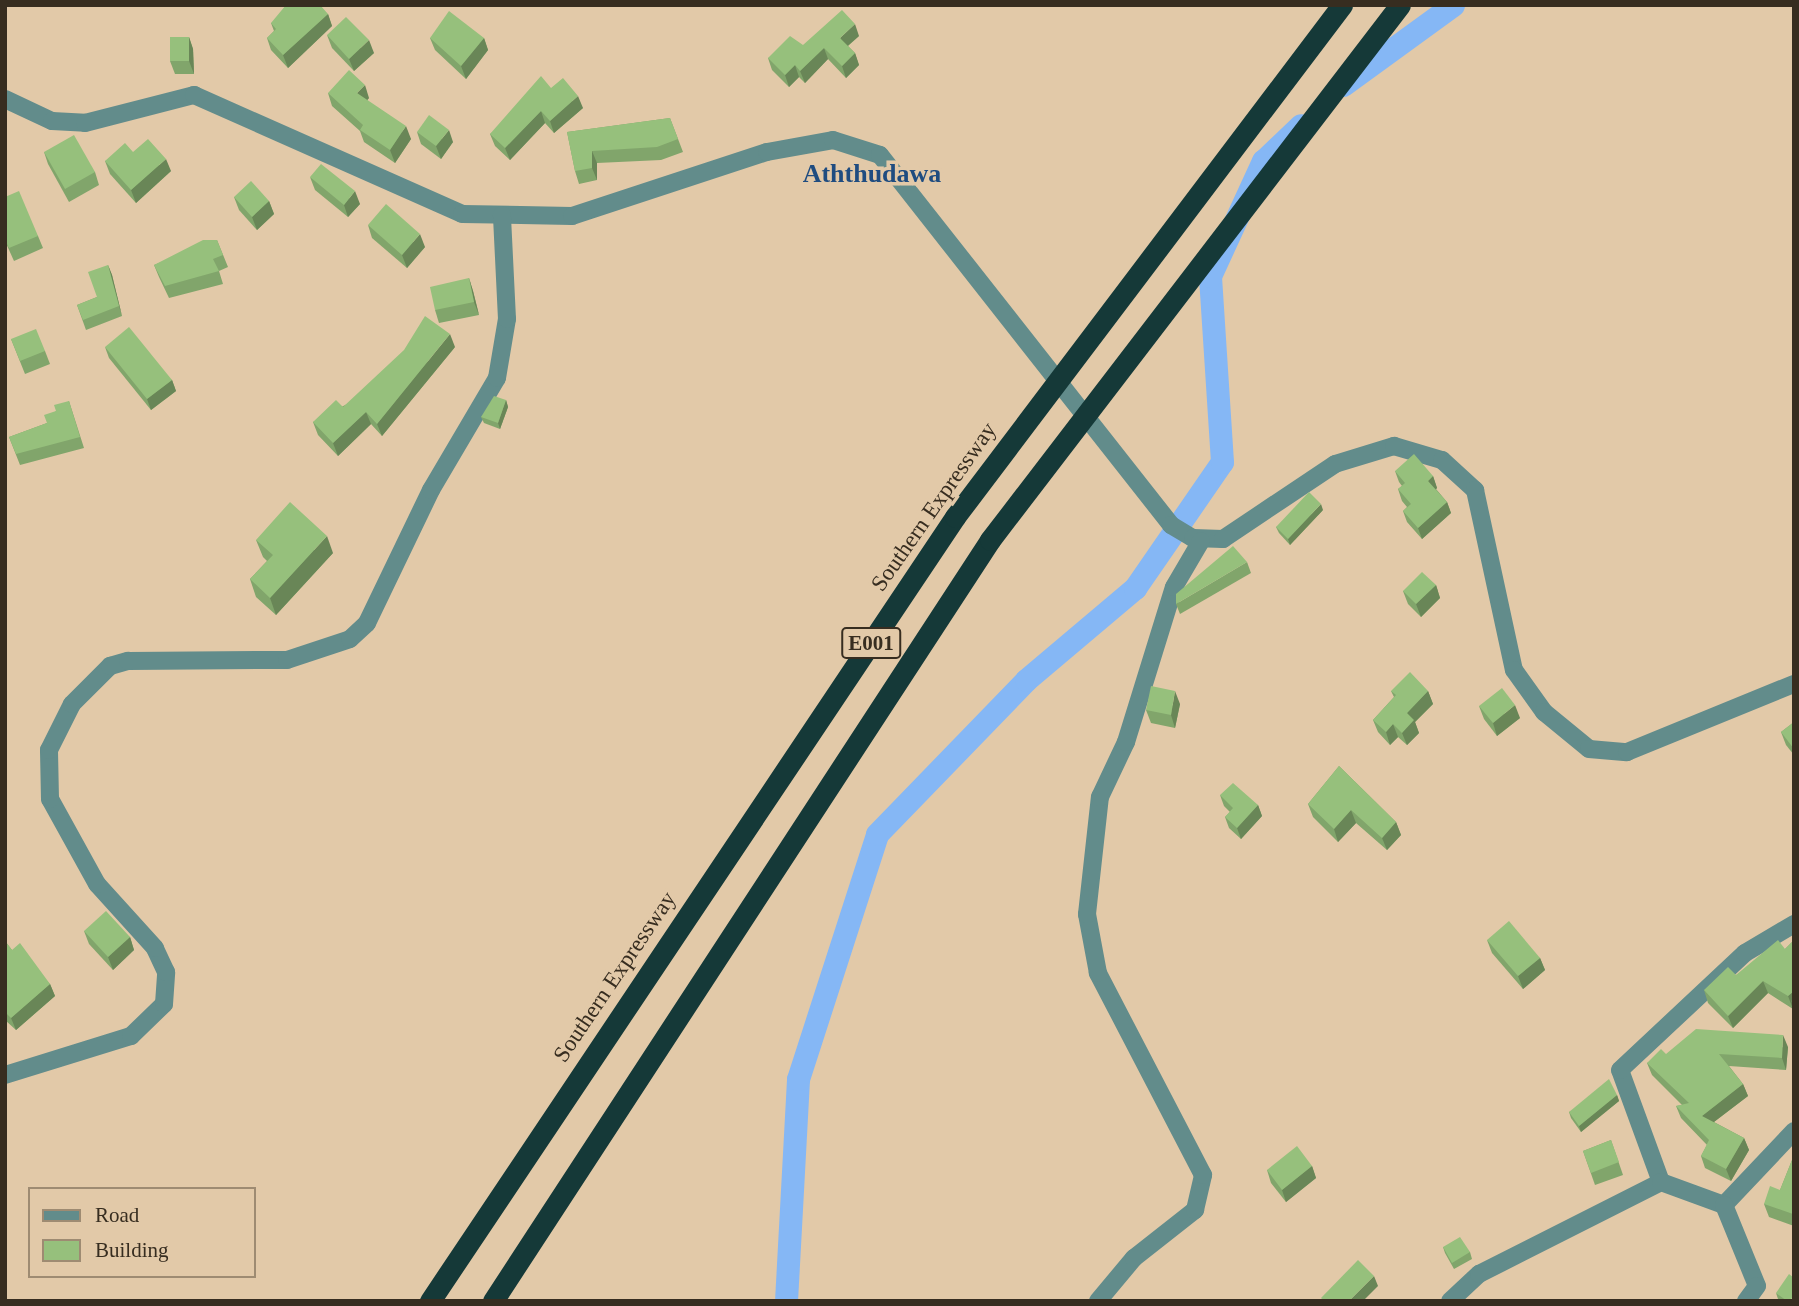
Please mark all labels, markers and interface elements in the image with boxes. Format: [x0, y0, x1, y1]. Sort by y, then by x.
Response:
district label: Aththudawa [803, 158, 941, 190]
street label: Southern Expressway [865, 417, 1003, 597]
road number: E001 [840, 626, 903, 660]
street label: Southern Expressway [548, 886, 682, 1068]
legend [28, 1187, 256, 1278]
text: Road [95, 1203, 139, 1227]
text: Building [95, 1238, 169, 1262]

